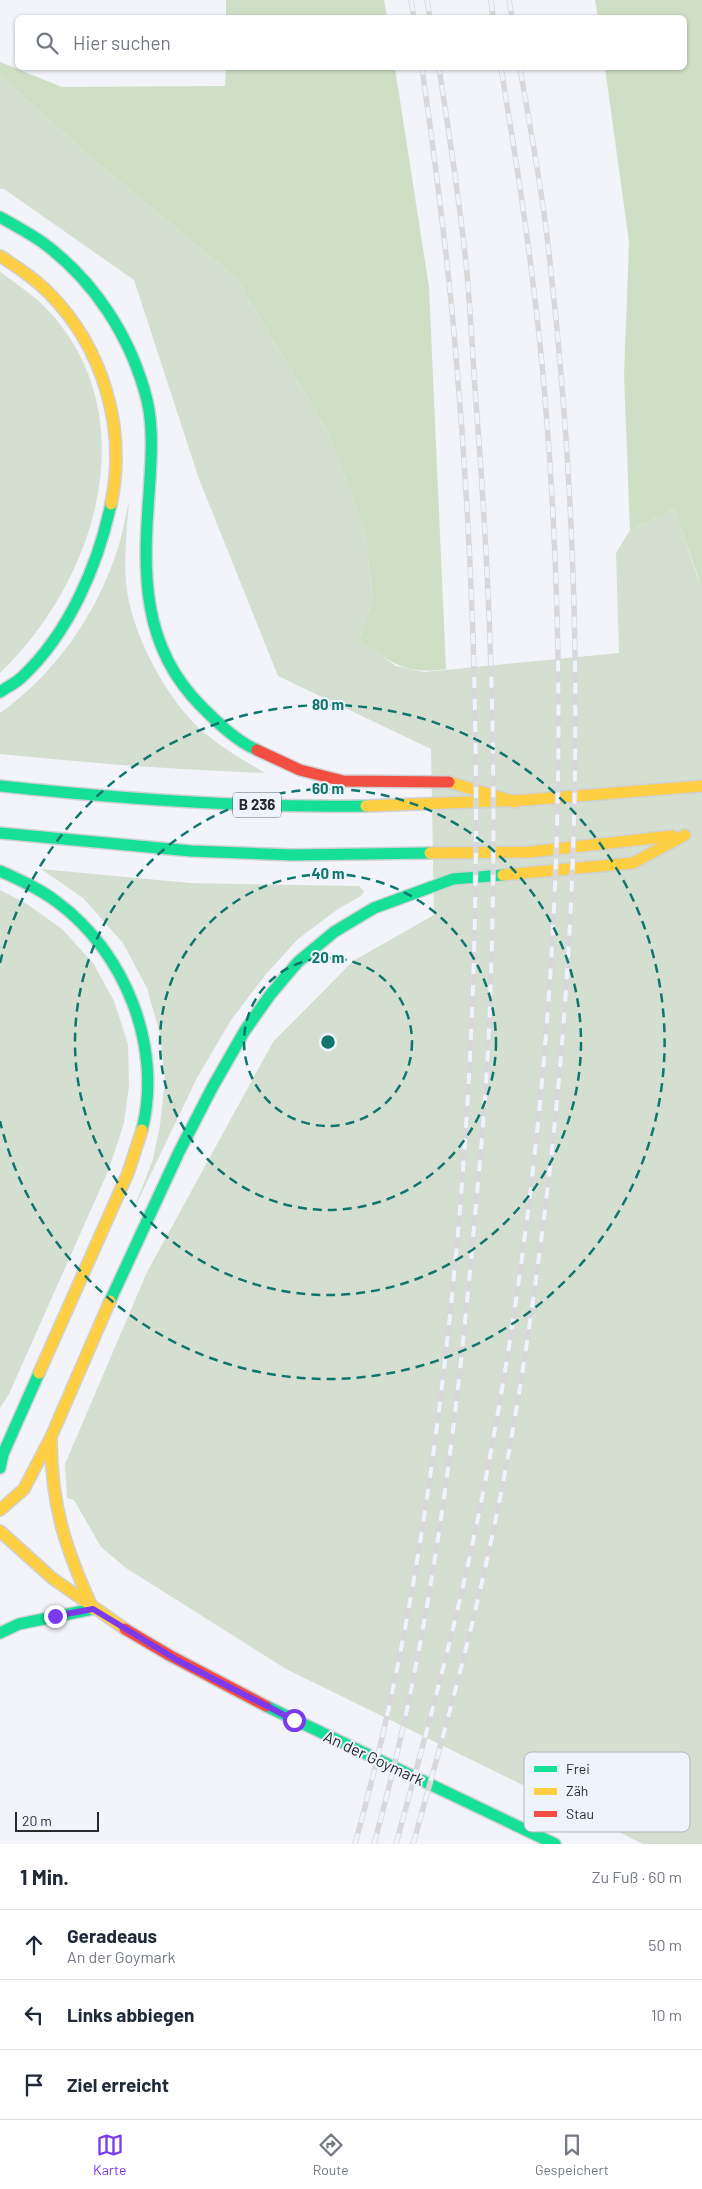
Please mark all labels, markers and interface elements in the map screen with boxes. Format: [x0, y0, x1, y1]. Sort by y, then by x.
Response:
search box [15, 15, 687, 70]
icon: search [33, 29, 61, 57]
text: Hier suchen [73, 31, 171, 54]
text: 80 m [312, 695, 344, 713]
text: 60 m [312, 779, 344, 797]
road number: B 236 [233, 792, 281, 818]
text: 40 m [311, 864, 345, 882]
text: 20 m [312, 948, 344, 966]
centre of rings [319, 1033, 337, 1051]
route end [44, 1605, 67, 1628]
route start [283, 1709, 306, 1732]
street label: An der Goymark [321, 1726, 427, 1789]
legend [524, 1752, 690, 1832]
text: Frei [566, 1760, 590, 1777]
text: Zäh [566, 1782, 588, 1799]
text: Stau [566, 1805, 594, 1822]
scale bar [15, 1809, 99, 1832]
text: 20 m [22, 1812, 52, 1829]
text: 1 Min. [20, 1864, 69, 1889]
text: Zu Fuß · 60 m [592, 1867, 682, 1886]
text: Geradeaus [67, 1924, 157, 1947]
icon: ahead [20, 1931, 48, 1959]
text: 50 m [648, 1935, 682, 1954]
text: An der Goymark [67, 1947, 176, 1966]
icon: left [20, 2001, 48, 2029]
text: Links abbiegen [67, 2003, 194, 2026]
text: 10 m [651, 2005, 682, 2024]
icon: arrive [20, 2071, 48, 2099]
text: Ziel erreicht [67, 2073, 169, 2096]
tab: Karte [93, 2131, 126, 2178]
tab: Route [313, 2131, 349, 2178]
tab: Gespeichert [535, 2131, 609, 2178]

